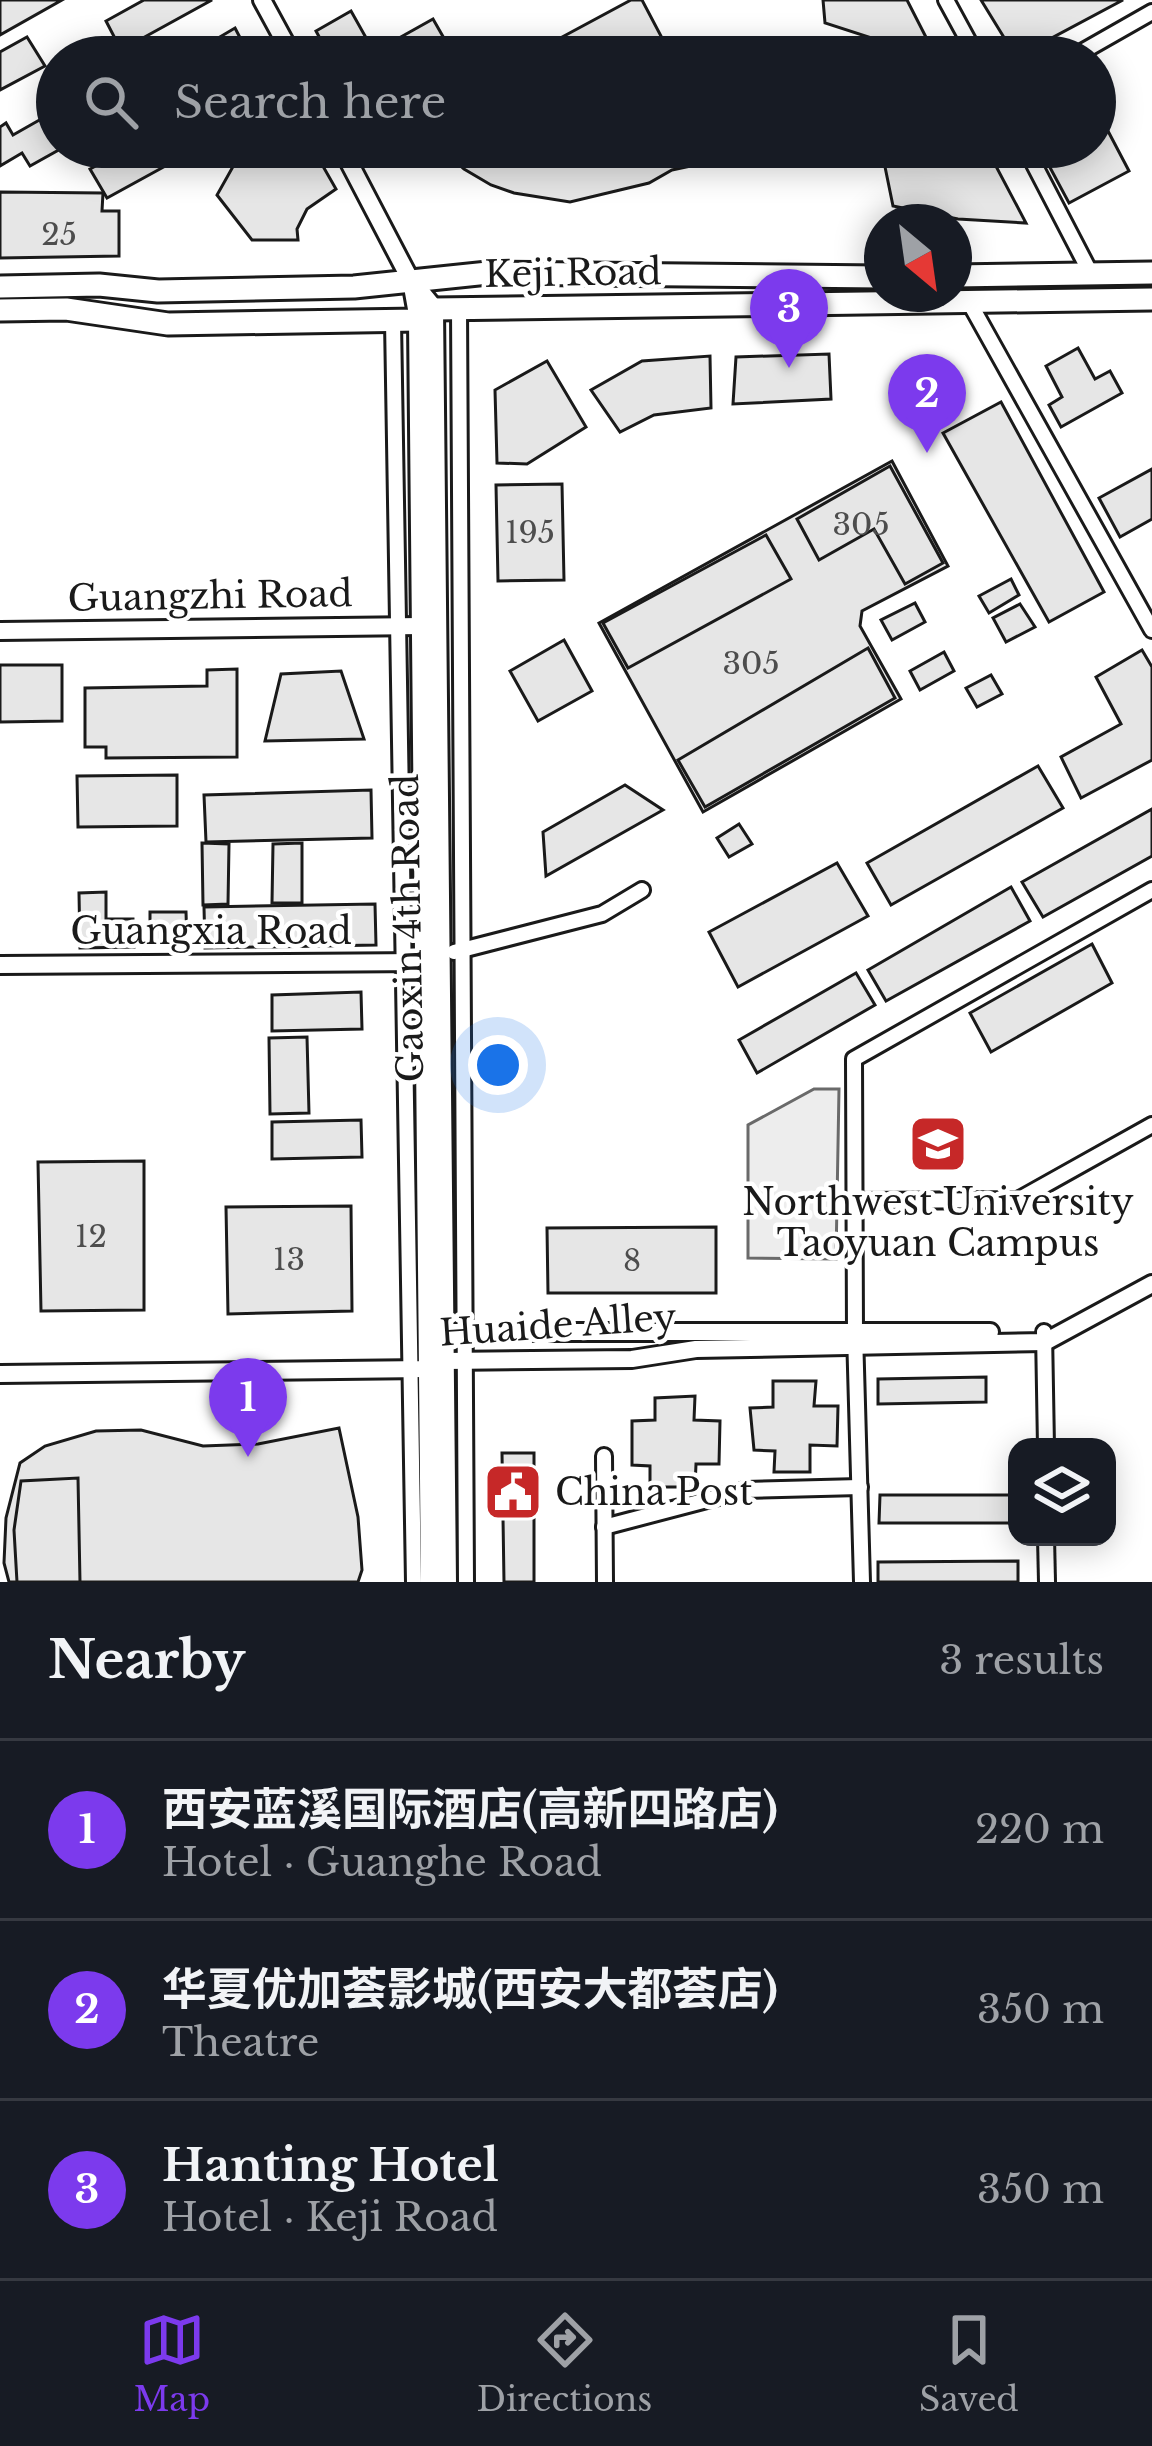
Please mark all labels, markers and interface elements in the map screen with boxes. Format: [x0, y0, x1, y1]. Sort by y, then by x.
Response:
search box [36, 36, 1116, 168]
icon: search [78, 69, 144, 135]
text: Search here [174, 74, 446, 130]
north arrow [864, 204, 972, 312]
house number: 25 [41, 216, 77, 253]
street label: Keji Road [484, 249, 662, 297]
pin: 3 [750, 269, 828, 368]
pin: 2 [888, 354, 966, 453]
house number: 305 [833, 506, 889, 543]
house number: 195 [505, 514, 555, 551]
street label: Guangzhi Road [67, 571, 353, 621]
house number: 305 [723, 645, 779, 682]
street label: Gaoxin 4th Road [383, 773, 433, 1083]
street label: Guangxia Road [70, 909, 352, 954]
your location [468, 1035, 528, 1095]
school or university icon: Northwest University Taoyuan Campus [907, 1113, 969, 1175]
place label: Northwest University Taoyuan Campus [742, 1180, 1134, 1266]
house number: 12 [75, 1218, 107, 1255]
house number: 13 [273, 1241, 305, 1278]
house number: 8 [623, 1242, 641, 1279]
street label: Huaide Alley [438, 1294, 678, 1356]
pin: 1 [209, 1358, 287, 1457]
map controls [1008, 1438, 1116, 1546]
button: layers [1008, 1438, 1116, 1546]
public building icon: China Post [482, 1461, 544, 1523]
place label: China Post [555, 1470, 753, 1515]
text: Nearby [48, 1629, 245, 1692]
text: 3 results [939, 1636, 1104, 1685]
text: 西安蓝溪国际酒店(高新四路店) [162, 1781, 778, 1837]
text: 1 [78, 1805, 96, 1854]
text: 220 m [975, 1805, 1104, 1854]
text: Hotel · Guanghe Road [162, 1838, 602, 1887]
text: 华夏优加荟影城(西安大都荟店) [162, 1961, 778, 2017]
text: 2 [74, 1985, 100, 2034]
text: 350 m [977, 1985, 1104, 2034]
text: Theatre [162, 2018, 319, 2067]
text: Hanting Hotel [162, 2137, 499, 2193]
text: 3 [75, 2165, 99, 2214]
text: 350 m [977, 2165, 1104, 2214]
text: Hotel · Keji Road [162, 2193, 498, 2242]
tab: Map [133, 2307, 210, 2420]
tab: Directions [477, 2307, 652, 2420]
tab: Saved [919, 2307, 1019, 2420]

